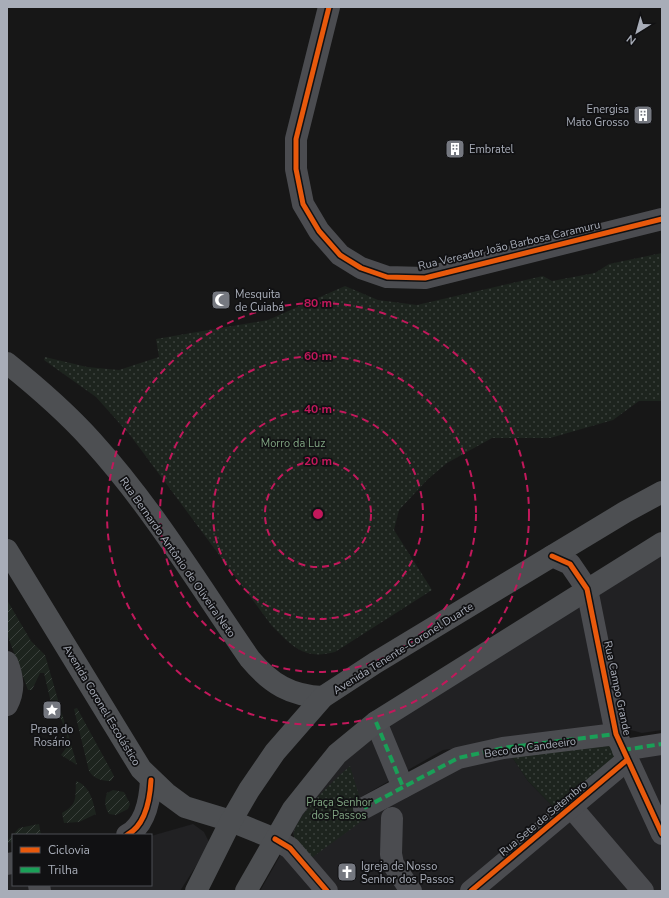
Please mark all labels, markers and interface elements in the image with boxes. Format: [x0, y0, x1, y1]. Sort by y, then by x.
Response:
north arrow [617, 12, 657, 52]
text: N [623, 31, 639, 48]
place label: Energisa Mato Grosso [566, 102, 629, 130]
building icon: Energisa Mato Grosso [632, 104, 654, 126]
building icon: Embratel [444, 138, 466, 160]
place label: Embratel [469, 142, 515, 157]
street label: Rua Vereador João Barbosa Caramuru [417, 217, 602, 274]
place label: Mesquita de Cuiabá [235, 287, 284, 315]
mosque icon: Mesquita de Cuiabá [210, 289, 232, 311]
text: 80 m [304, 295, 332, 311]
text: 60 m [304, 348, 332, 364]
text: 40 m [304, 401, 332, 417]
park label: Morro da Luz [261, 436, 325, 451]
text: 20 m [304, 453, 332, 469]
street label: Rua Bernardo Antônio de Oliveira Neto [116, 474, 239, 640]
centre of rings [311, 507, 325, 521]
street label: Avenida Tenente-Coronel Duarte [330, 599, 476, 698]
street label: Rua Campo Grande [600, 639, 635, 737]
street label: Avenida Coronel Escolástico [59, 642, 144, 769]
place icon: Praça do Rosário [41, 699, 63, 721]
place label: Praça do Rosário [31, 722, 73, 750]
street label: Beco do Candeeiro [483, 734, 577, 761]
street label: Rua Sete de Setembro [496, 777, 590, 860]
park label: Praça Senhor dos Passos [306, 795, 372, 823]
legend [12, 834, 152, 886]
text: Ciclovia [48, 842, 90, 858]
place label: Igreja de Nosso Senhor dos Passos [361, 859, 454, 887]
church icon: Igreja de Nosso Senhor dos Passos [336, 861, 358, 883]
text: Trilha [48, 862, 78, 878]

